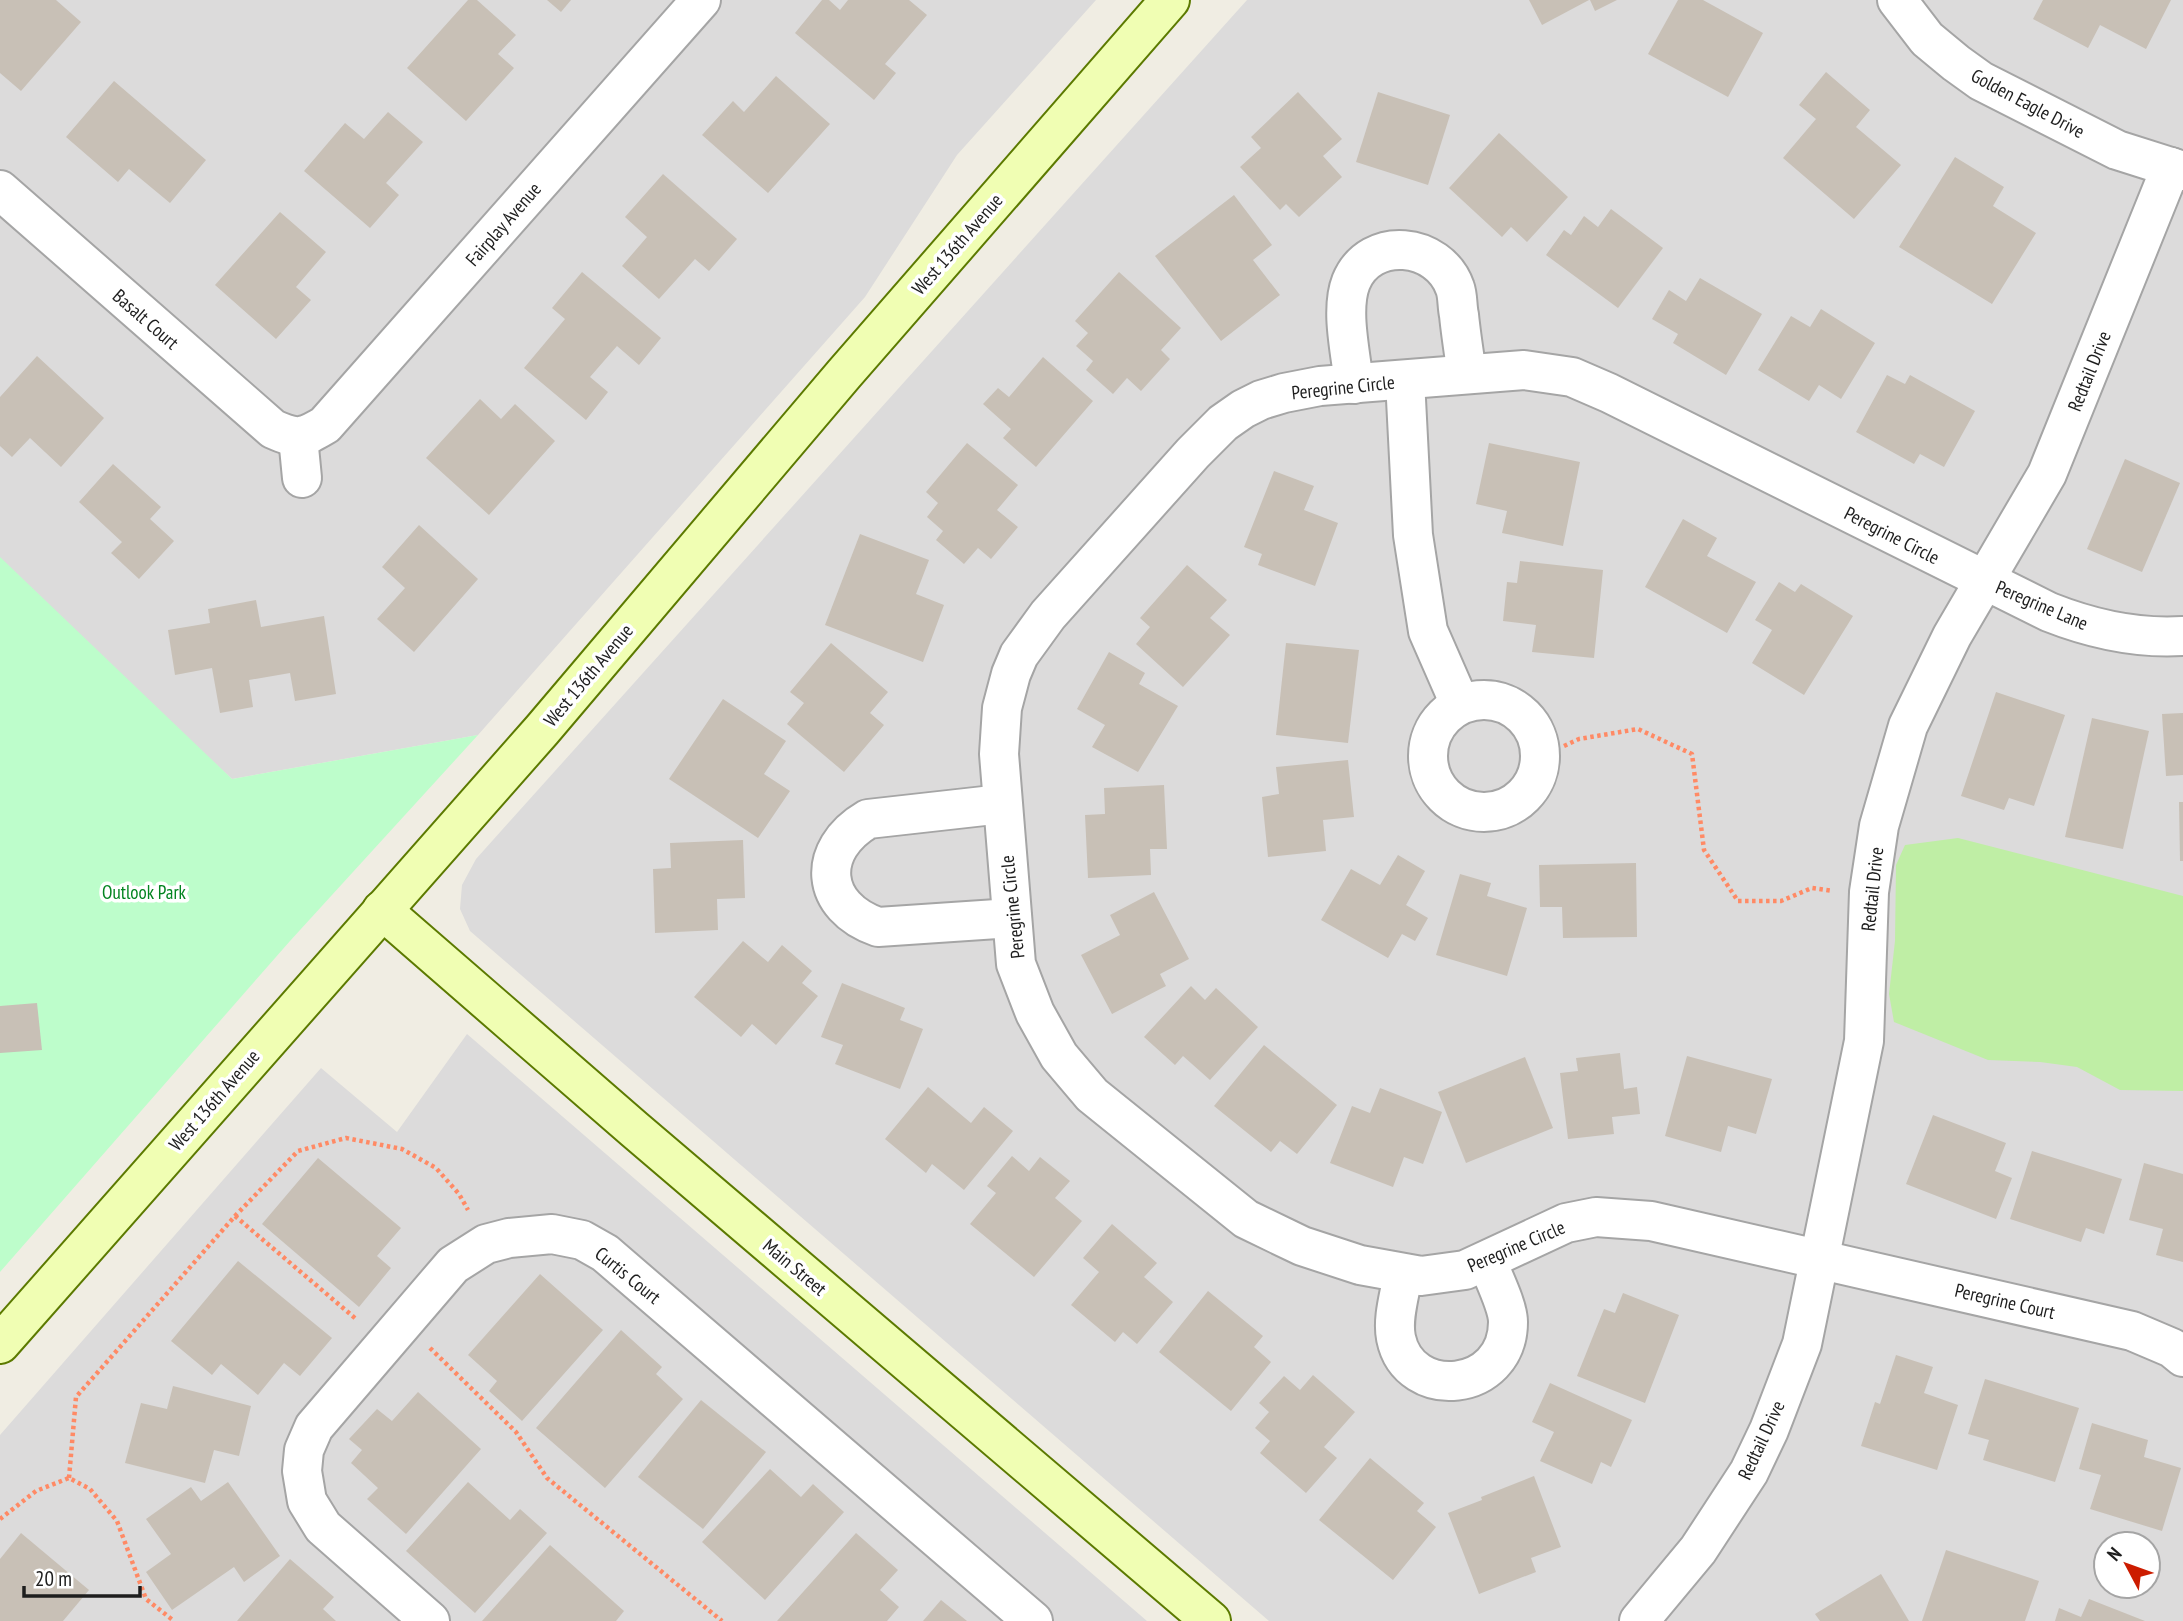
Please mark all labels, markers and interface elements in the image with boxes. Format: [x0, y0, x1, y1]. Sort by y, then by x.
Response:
street label: Golden Eagle Drive [1967, 63, 2089, 143]
street label: Fairplay Avenue [460, 177, 546, 271]
street label: West 136th Avenue [906, 188, 1008, 300]
street label: Basalt Court [108, 284, 185, 355]
street label: Redtail Drive [2062, 327, 2116, 415]
street label: Peregrine Circle [1290, 370, 1396, 404]
street label: Peregrine Circle [1840, 501, 1944, 569]
street label: Peregrine Lane [1992, 575, 2092, 635]
street label: West 136th Avenue [538, 619, 638, 731]
street label: Redtail Drive [1856, 846, 1888, 932]
street label: Peregrine Circle [995, 854, 1029, 960]
park label: Outlook Park [102, 880, 187, 904]
street label: West 136th Avenue [163, 1044, 265, 1156]
street label: Peregrine Circle [1464, 1215, 1569, 1277]
street label: Main Street [758, 1234, 832, 1301]
street label: Curtis Court [590, 1241, 666, 1309]
street label: Peregrine Court [1953, 1278, 2058, 1324]
street label: Redtail Drive [1732, 1397, 1790, 1483]
north arrow [2092, 1530, 2162, 1600]
text: N [2102, 1542, 2127, 1566]
scale bar [24, 1554, 140, 1598]
text: 20 m [35, 1565, 72, 1592]

